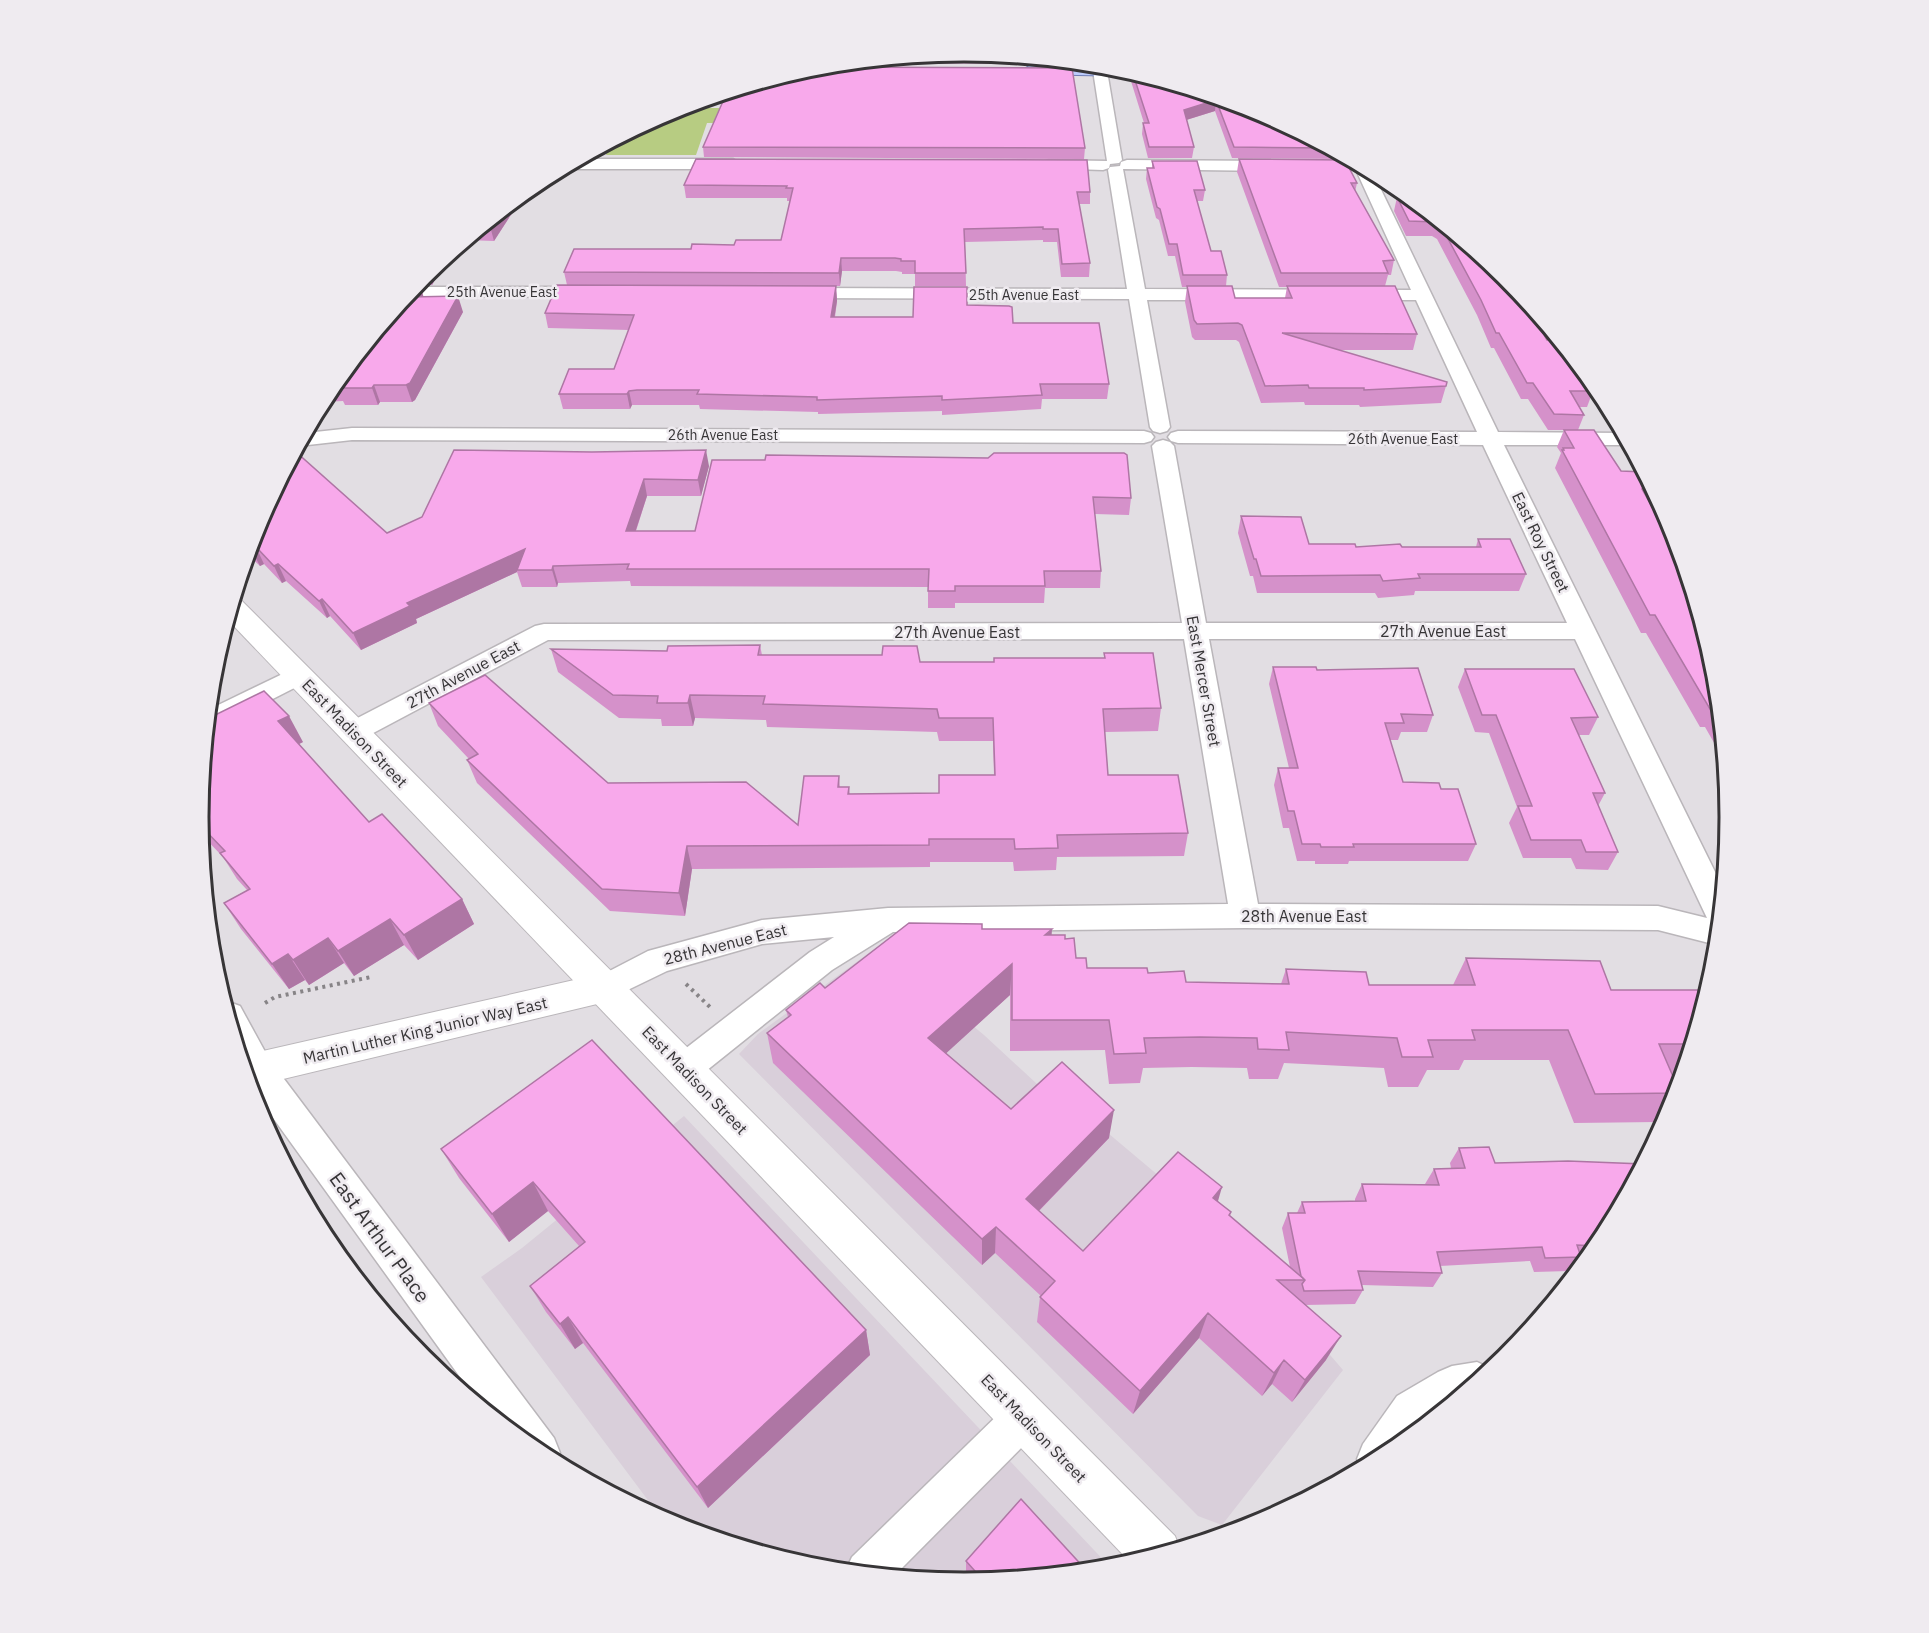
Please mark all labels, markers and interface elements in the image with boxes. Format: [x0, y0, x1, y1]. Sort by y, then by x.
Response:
street label: 25th Avenue East [447, 283, 557, 301]
street label: 25th Avenue East [969, 286, 1079, 304]
street label: 26th Avenue East [668, 426, 778, 444]
street label: 26th Avenue East [1348, 430, 1458, 448]
street label: East Roy Street [1508, 488, 1574, 596]
street label: East Mercer Street [1183, 614, 1225, 748]
street label: 27th Avenue East [1380, 621, 1506, 641]
street label: 27th Avenue East [894, 622, 1020, 642]
street label: 27th Avenue East [403, 636, 523, 712]
street label: East Madison Street [298, 675, 412, 791]
street label: 28th Avenue East [1241, 906, 1367, 926]
street label: 28th Avenue East [661, 919, 789, 969]
street label: Martin Luther King Junior Way East [301, 992, 549, 1068]
street label: East Madison Street [638, 1022, 752, 1138]
street label: East Arthur Place [324, 1166, 436, 1308]
street label: East Madison Street [977, 1370, 1091, 1486]

